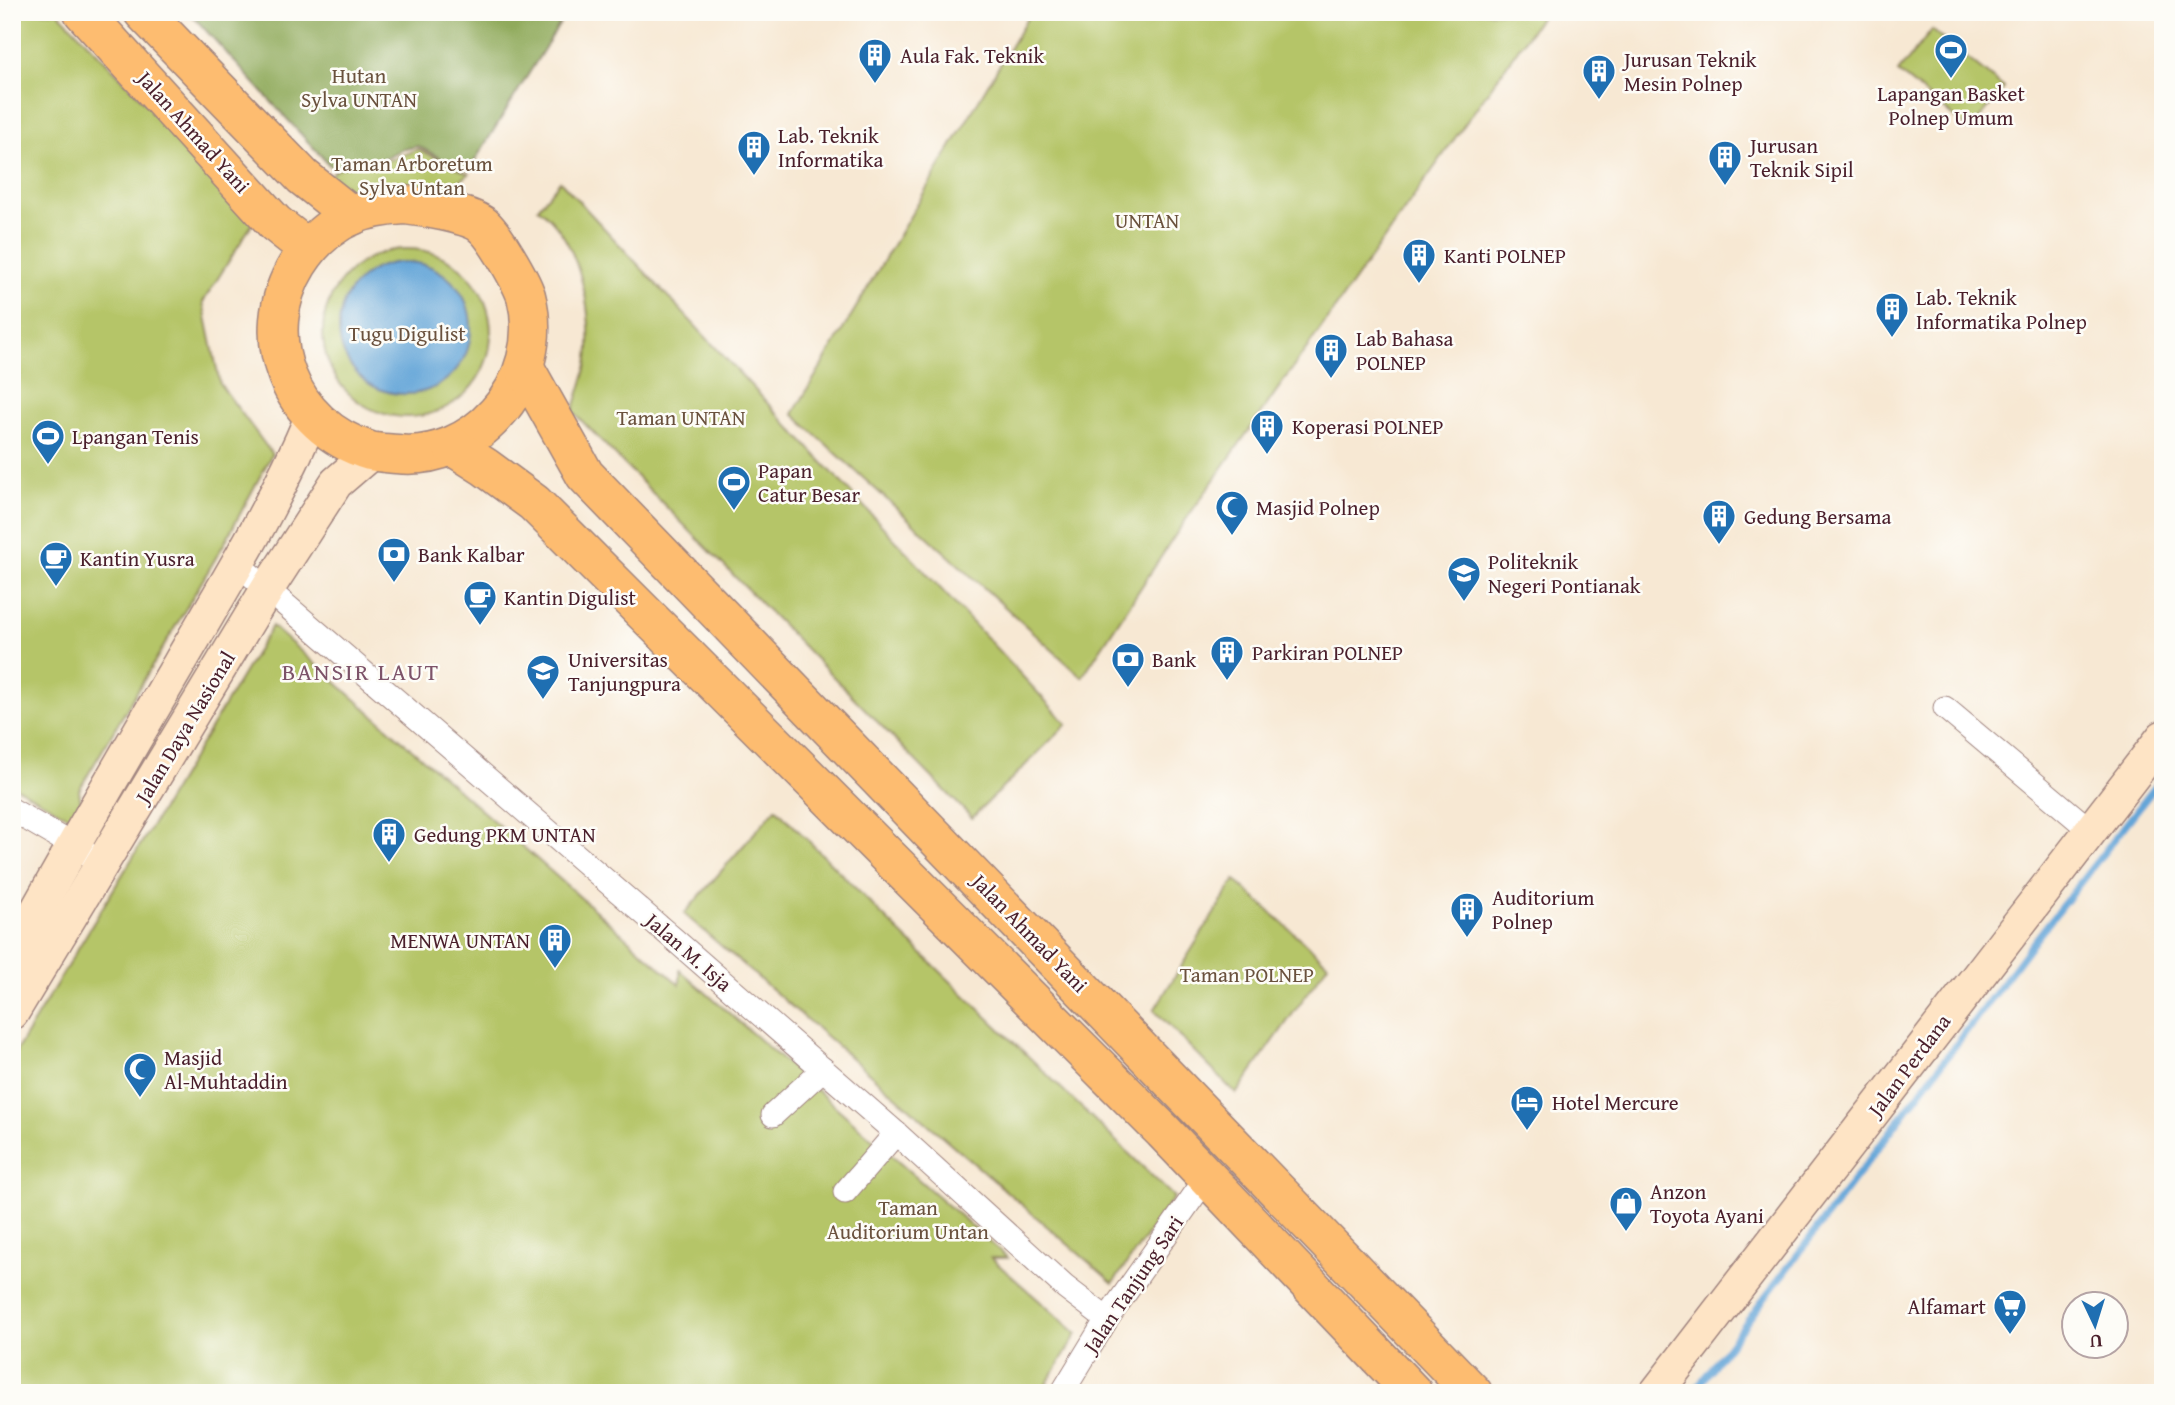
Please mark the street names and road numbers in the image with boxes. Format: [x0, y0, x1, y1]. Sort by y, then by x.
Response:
street label: Jalan Ahmad Yani [129, 62, 258, 200]
street label: Jalan Daya Nasional [126, 645, 243, 811]
street label: Jalan Ahmad Yani [963, 864, 1095, 1000]
street label: Jalan M. Isja [637, 904, 739, 999]
street label: Jalan Perdana [1858, 1007, 1958, 1125]
street label: Jalan Tanjung Sari [1074, 1209, 1191, 1361]

